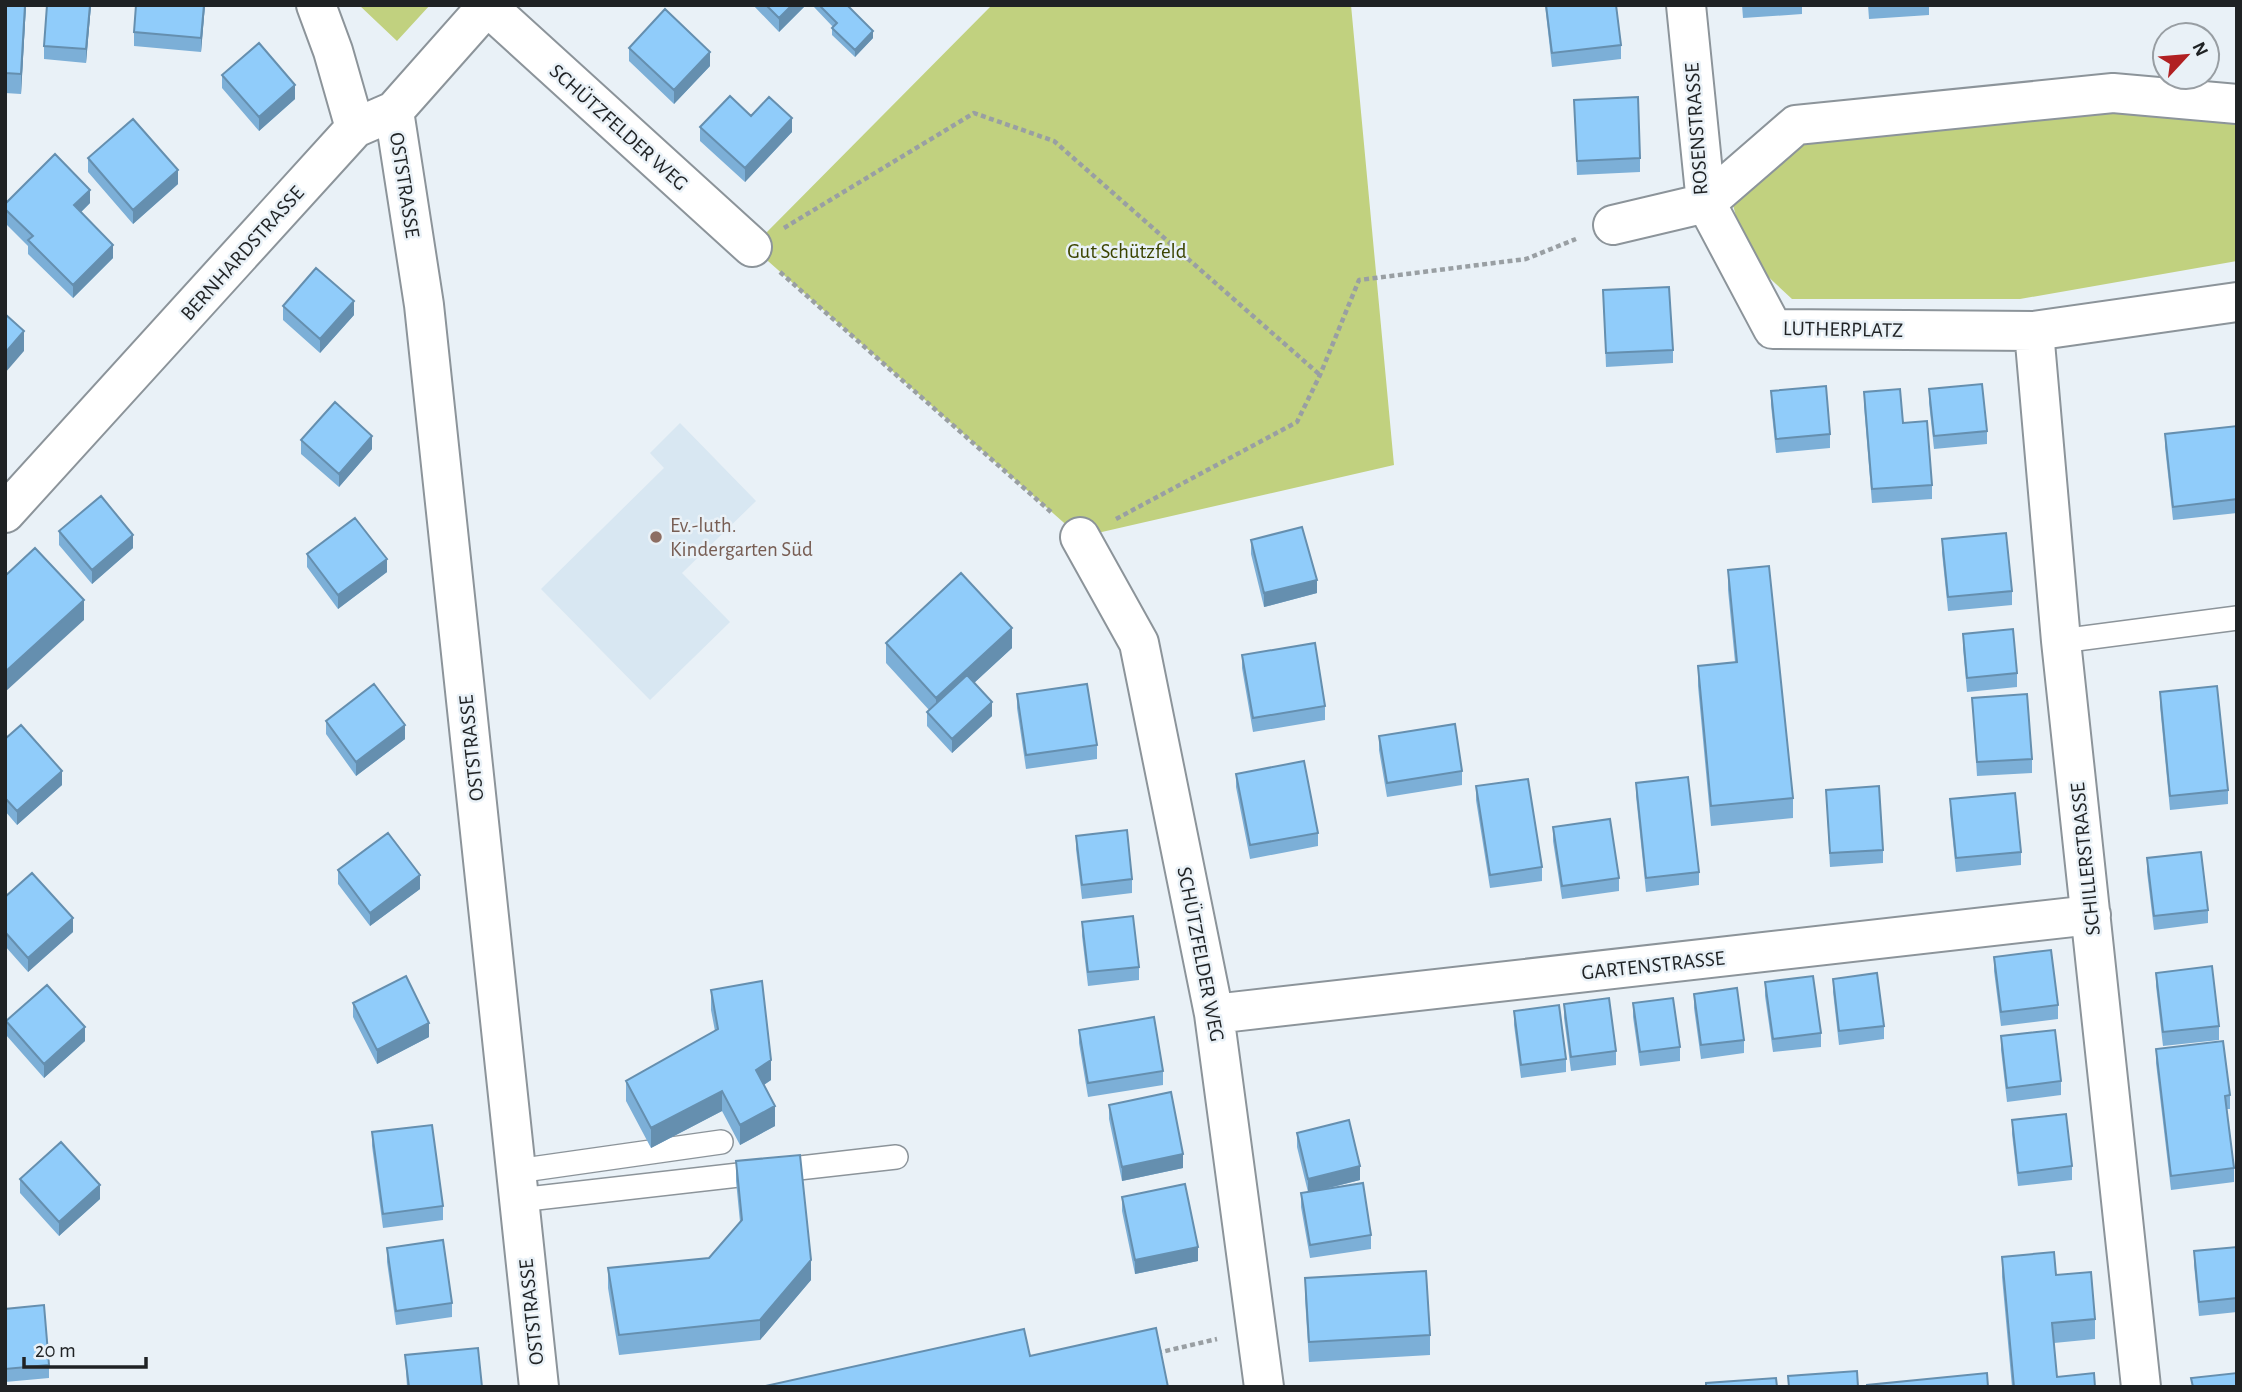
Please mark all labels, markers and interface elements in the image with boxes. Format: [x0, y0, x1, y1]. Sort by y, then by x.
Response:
north arrow [2151, 21, 2221, 91]
text: N [2188, 39, 2211, 59]
street label: SCHÜTZFELDER WEG [546, 59, 692, 195]
street label: ROSENSTRASSE [1681, 62, 1712, 196]
street label: OSTSTRASSE [386, 131, 423, 239]
street label: BERNHARDSTRASSE [177, 182, 308, 325]
park label: Gut Schützfeld [1067, 241, 1187, 262]
street label: LUTHERPLATZ [1783, 318, 1903, 341]
place label: Ev.-luth. Kindergarten Süd [670, 515, 813, 560]
marker: Ev.-luth. Kindergarten Süd [648, 529, 664, 545]
street label: OSTSTRASSE [455, 694, 488, 802]
street label: SCHILLERSTRASSE [2067, 781, 2104, 936]
street label: SCHÜTZFELDER WEG [1173, 865, 1229, 1043]
street label: GARTENSTRASSE [1580, 948, 1726, 983]
street label: OSTSTRASSE [515, 1258, 548, 1366]
scale bar [24, 1326, 147, 1370]
text: 20 m [35, 1340, 76, 1361]

